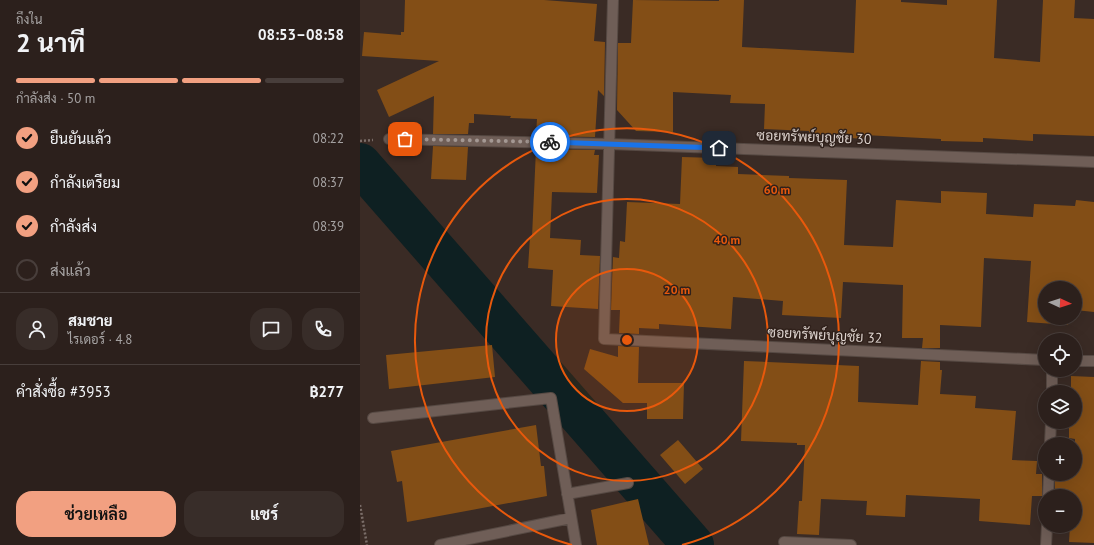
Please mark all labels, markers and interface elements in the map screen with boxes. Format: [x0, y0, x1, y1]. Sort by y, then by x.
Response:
text: ถึงใน [16, 11, 43, 28]
text: 08:53–08:58 [258, 25, 344, 44]
text: 2 นาที [16, 26, 85, 59]
text: กำลังส่ง · 50 m [16, 90, 95, 107]
pin [388, 122, 422, 156]
courier [530, 122, 570, 162]
street label: ซอยทรัพย์บุญชัย 30 [756, 126, 872, 149]
icon: check [16, 127, 38, 149]
icon: bag [394, 128, 416, 150]
text: ยืนยันแล้ว [50, 129, 111, 148]
text: 08:22 [313, 130, 344, 147]
icon: bike [539, 131, 561, 153]
pin [702, 131, 736, 165]
icon: home [708, 137, 730, 159]
icon: check [16, 171, 38, 193]
text: กำลังเตรียม [50, 173, 120, 192]
text: 08:37 [313, 174, 344, 191]
text: 60 m [764, 182, 790, 197]
icon: check [16, 215, 38, 237]
text: กำลังส่ง [50, 217, 97, 236]
text: 08:39 [313, 218, 344, 235]
text: 40 m [714, 232, 740, 247]
text: ส่งแล้ว [50, 261, 91, 280]
north arrow [1038, 281, 1082, 325]
map controls [1038, 281, 1082, 533]
text: 20 m [664, 282, 690, 297]
button: person [16, 308, 58, 350]
button: chat [250, 308, 292, 350]
button: phone [302, 308, 344, 350]
text: สมชาย [68, 311, 113, 330]
street label: ซอยทรัพย์บุญชัย 32 [767, 323, 883, 348]
text: ไรเดอร์ · 4.8 [68, 331, 132, 348]
centre of rings [620, 333, 634, 347]
button: locate [1038, 333, 1082, 377]
text: คำสั่งซื้อ #3953 [16, 382, 111, 401]
text: ฿277 [309, 382, 344, 401]
button: layers [1038, 385, 1082, 429]
button: + [1038, 437, 1082, 481]
button: − [1038, 489, 1082, 533]
button: ช่วยเหลือ [16, 491, 176, 537]
button: แชร์ [184, 491, 344, 537]

